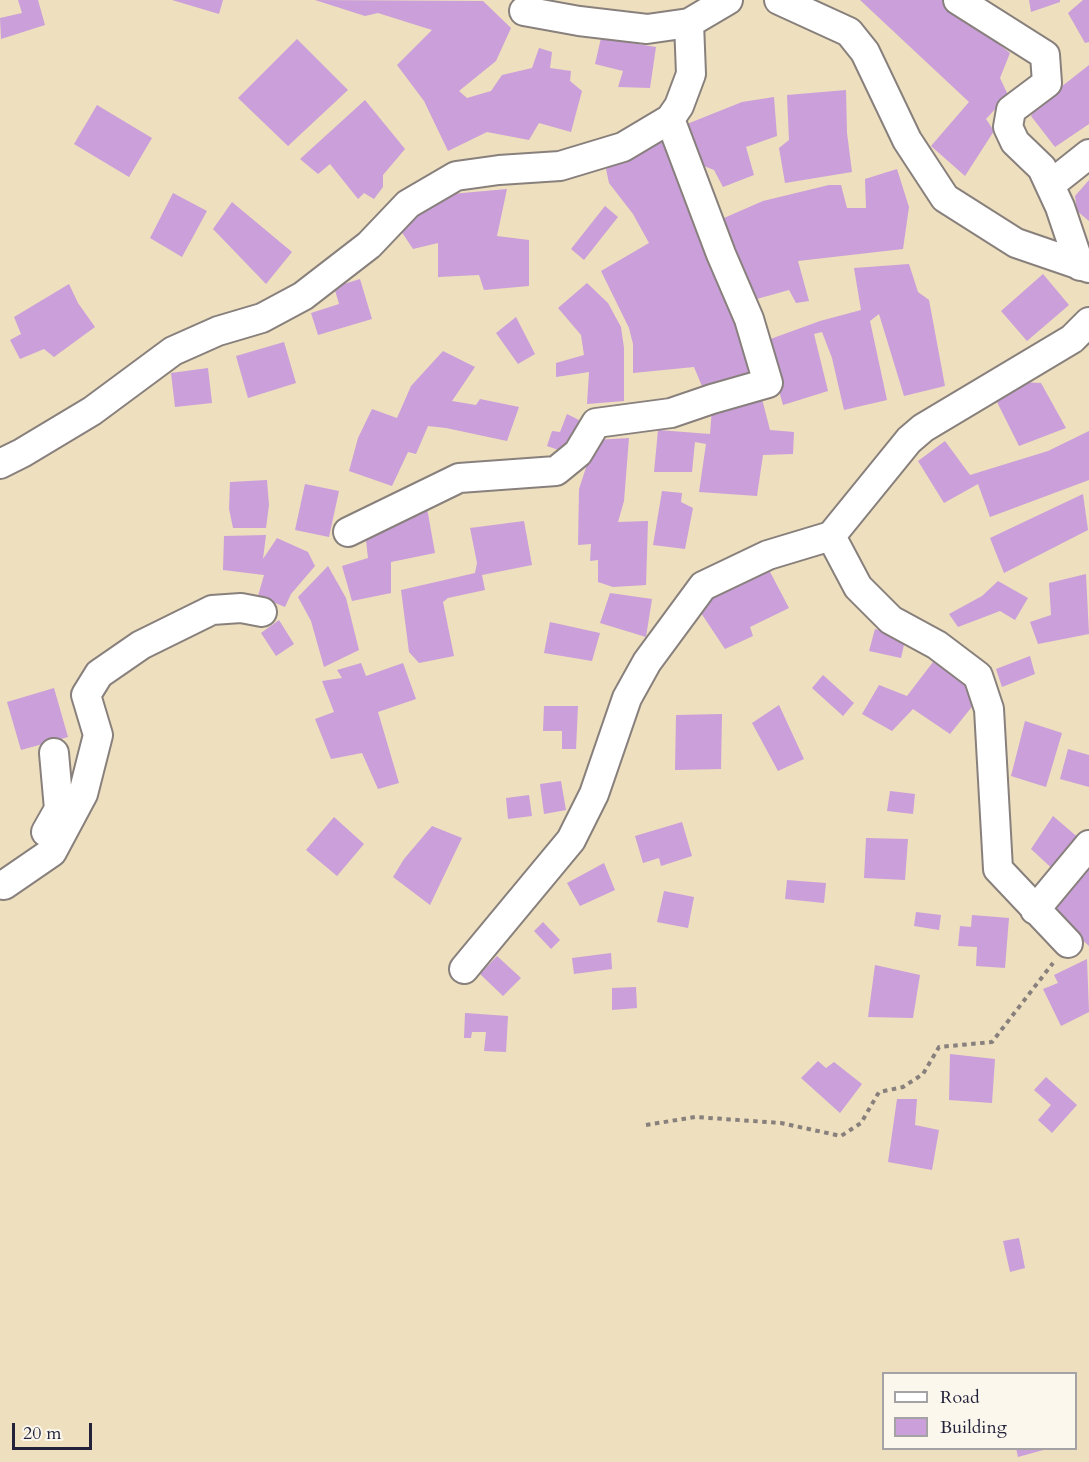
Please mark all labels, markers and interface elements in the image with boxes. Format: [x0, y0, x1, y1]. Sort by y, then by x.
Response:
legend [882, 1372, 1077, 1450]
text: Road [940, 1385, 980, 1410]
scale bar [15, 1411, 94, 1449]
text: Building [940, 1415, 1007, 1440]
text: 20 m [23, 1421, 62, 1446]

